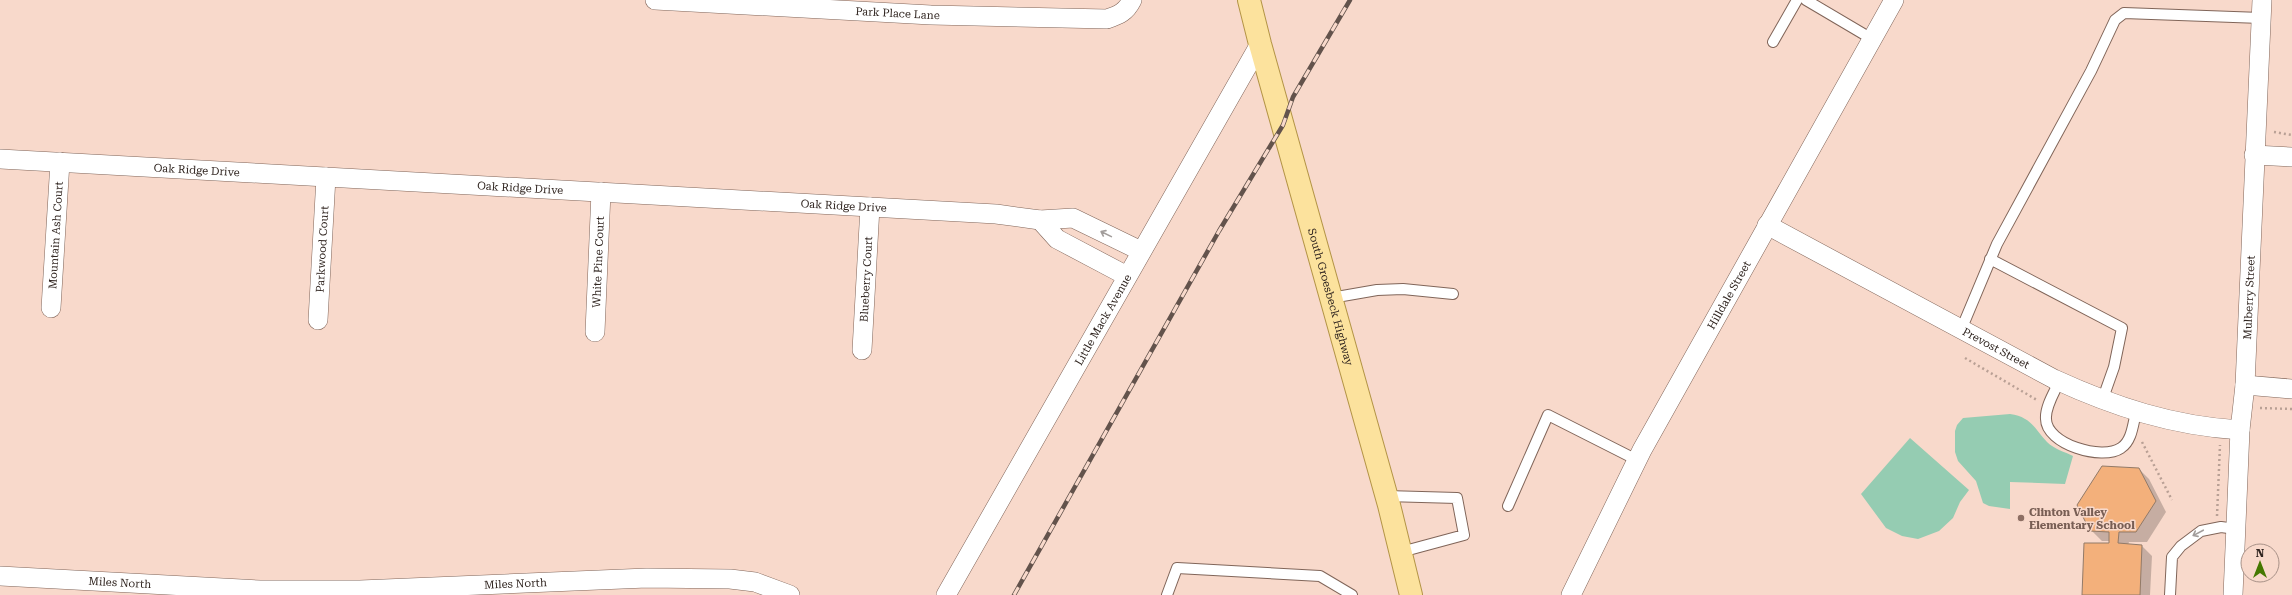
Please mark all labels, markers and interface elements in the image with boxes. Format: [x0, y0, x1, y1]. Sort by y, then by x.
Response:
street label: Park Place Lane [855, 5, 940, 22]
street label: Oak Ridge Drive [153, 161, 240, 179]
street label: Oak Ridge Drive [477, 179, 564, 197]
street label: Mountain Ash Court [46, 181, 66, 289]
street label: Oak Ridge Drive [800, 197, 887, 215]
street label: Parkwood Court [314, 205, 331, 293]
street label: White Pine Court [590, 216, 607, 308]
street label: South Groesbeck Highway [1305, 227, 1356, 368]
one-way arrow [1101, 230, 1113, 237]
street label: Blueberry Court [858, 236, 875, 322]
street label: Mulberry Street [2241, 255, 2258, 340]
street label: Hilldale Street [1705, 259, 1754, 332]
street label: Little Mack Avenue [1072, 272, 1134, 368]
street label: Prevost Street [1960, 325, 2032, 372]
place label: Clinton Valley Elementary School [2029, 506, 2135, 532]
marker: Clinton Valley Elementary School [2016, 513, 2026, 523]
one-way arrow [2192, 530, 2204, 537]
north arrow [2240, 543, 2280, 583]
text: N [2256, 547, 2265, 560]
street label: Miles North [88, 575, 152, 591]
street label: Miles North [484, 576, 547, 592]

